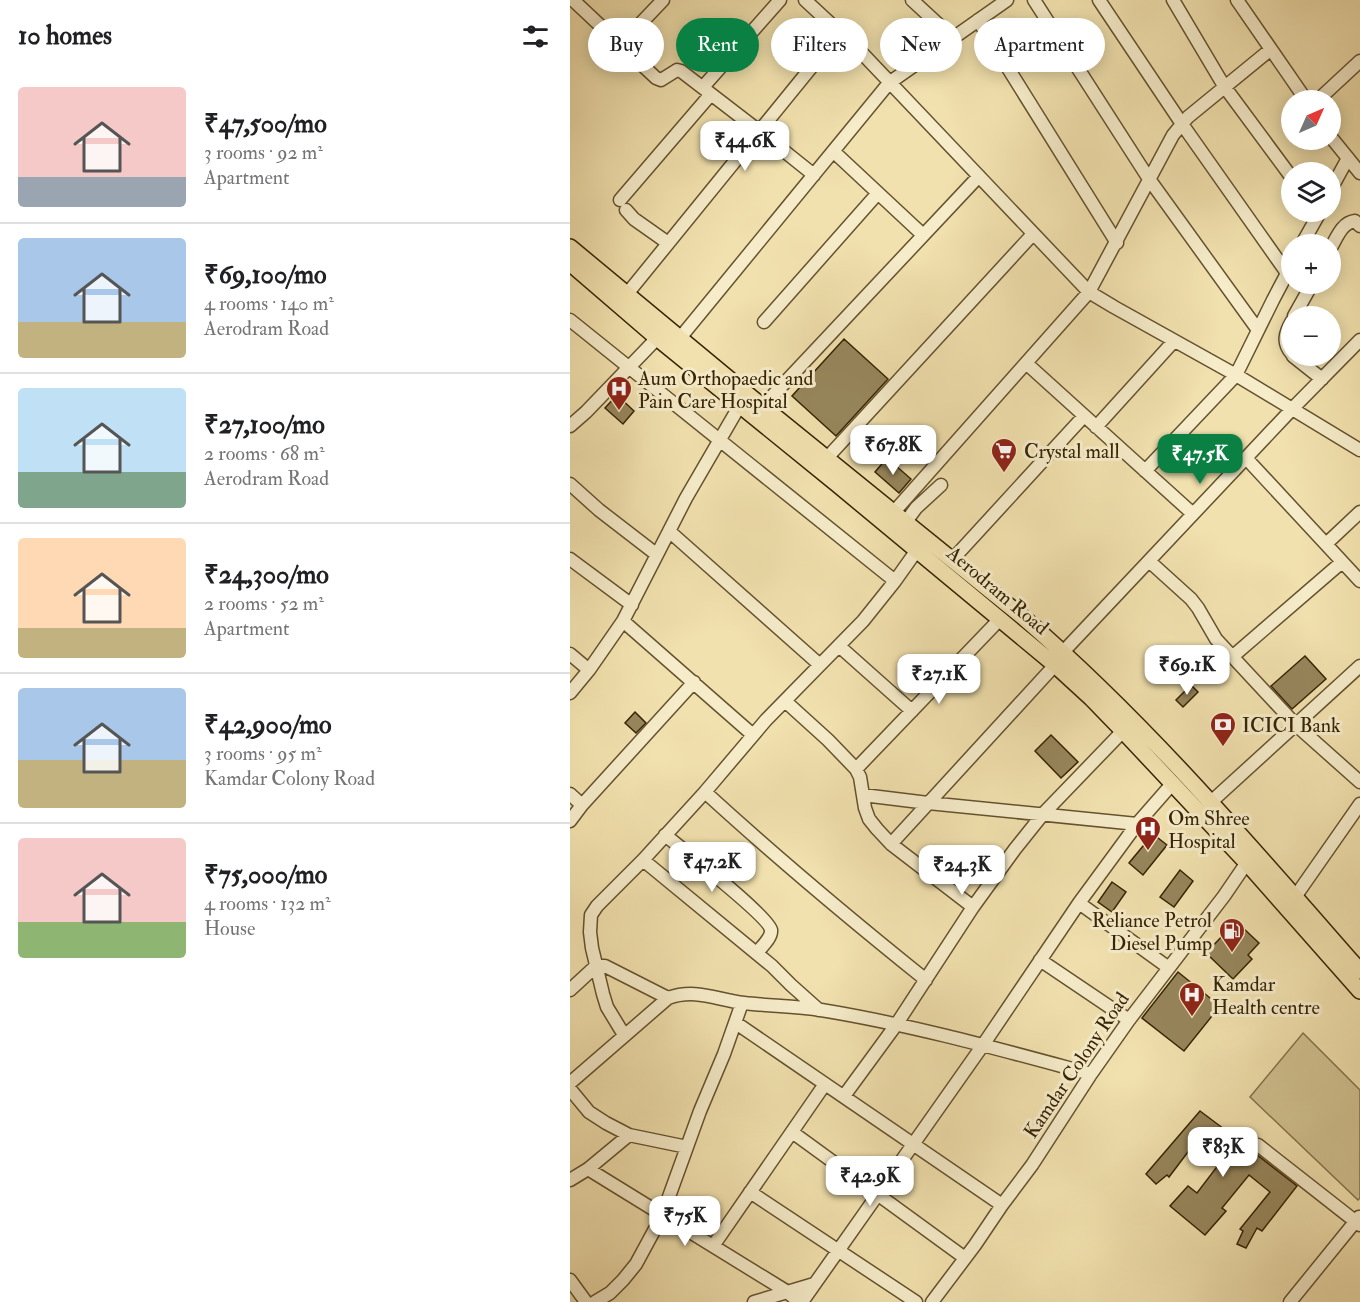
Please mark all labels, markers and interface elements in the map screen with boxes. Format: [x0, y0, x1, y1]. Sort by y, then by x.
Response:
chip: Buy [588, 18, 664, 72]
chip: Rent [676, 18, 759, 72]
chip: Filters [771, 18, 868, 72]
chip: New [880, 18, 962, 72]
chip: Apartment [974, 18, 1105, 72]
text: 10 homes [18, 20, 112, 52]
icon: filters [519, 20, 552, 53]
north arrow [1281, 90, 1341, 150]
map controls [1281, 90, 1341, 366]
text: ₹47,500/mo [204, 108, 327, 140]
icon: home [66, 111, 138, 183]
pin: ₹44.6K [696, 121, 794, 172]
text: ₹44.6K [714, 128, 776, 153]
text: 3 rooms · 92 m² [204, 140, 323, 165]
button: layers [1281, 162, 1341, 222]
text: Apartment [204, 165, 289, 190]
button: + [1281, 234, 1341, 294]
text: ₹69,100/mo [204, 259, 327, 291]
icon: home [66, 262, 138, 334]
text: 4 rooms · 140 m² [204, 291, 334, 316]
button: − [1281, 306, 1341, 366]
text: Aerodram Road [204, 316, 329, 341]
place label: Aum Orthopaedic and Pain Care Hospital [637, 366, 814, 415]
hospital icon: Aum Orthopaedic and Pain Care Hospital [604, 374, 634, 412]
text: ₹27,100/mo [204, 409, 325, 441]
icon: home [66, 412, 138, 484]
pin: ₹67.8K [844, 425, 942, 476]
text: ₹67.8K [864, 432, 922, 457]
pin: ₹47.5K [1151, 434, 1249, 485]
supermarket icon: Crystal mall [989, 436, 1019, 474]
place label: Crystal mall [1024, 439, 1120, 464]
text: 2 rooms · 68 m² [204, 441, 325, 466]
text: ₹47.5K [1172, 441, 1228, 466]
text: Aerodram Road [204, 466, 329, 491]
street label: Aerodram Road [941, 540, 1054, 640]
text: ₹24,300/mo [204, 559, 329, 591]
icon: home [66, 562, 138, 634]
text: 2 rooms · 52 m² [204, 591, 324, 616]
text: Apartment [204, 616, 289, 641]
pin: ₹69.1K [1138, 645, 1236, 696]
text: ₹69.1K [1159, 652, 1215, 677]
pin: ₹27.1K [890, 654, 988, 705]
text: ₹27.1K [911, 661, 967, 686]
text: ₹42,900/mo [204, 709, 332, 741]
bank icon: ICICI Bank [1208, 710, 1238, 748]
icon: home [66, 712, 138, 784]
place label: ICICI Bank [1242, 713, 1341, 738]
text: 3 rooms · 95 m² [204, 741, 322, 766]
text: Kamdar Colony Road [204, 766, 375, 791]
place label: Om Shree Hospital [1168, 806, 1250, 855]
hospital icon: Om Shree Hospital [1133, 814, 1163, 852]
pin: ₹47.2K [663, 842, 761, 893]
pin: ₹24.3K [913, 845, 1011, 896]
text: ₹47.2K [683, 849, 741, 874]
text: ₹24.3K [933, 852, 991, 877]
text: ₹75,000/mo [204, 859, 327, 891]
icon: home [66, 862, 138, 934]
text: 4 rooms · 132 m² [204, 891, 331, 916]
place label: Reliance Petrol Diesel Pump [1092, 908, 1212, 957]
text: House [204, 916, 255, 941]
fuel station icon: Reliance Petrol Diesel Pump [1217, 916, 1247, 954]
place label: Kamdar Health centre [1212, 972, 1320, 1020]
hospital icon: Kamdar Health centre [1177, 980, 1207, 1018]
street label: Kamdar Colony Road [1018, 987, 1135, 1143]
pin: ₹83K [1187, 1127, 1259, 1178]
text: ₹83K [1202, 1134, 1244, 1159]
pin: ₹42.9K [821, 1156, 919, 1207]
text: ₹42.9K [840, 1163, 900, 1188]
pin: ₹75K [649, 1196, 721, 1247]
text: ₹75K [663, 1203, 707, 1228]

